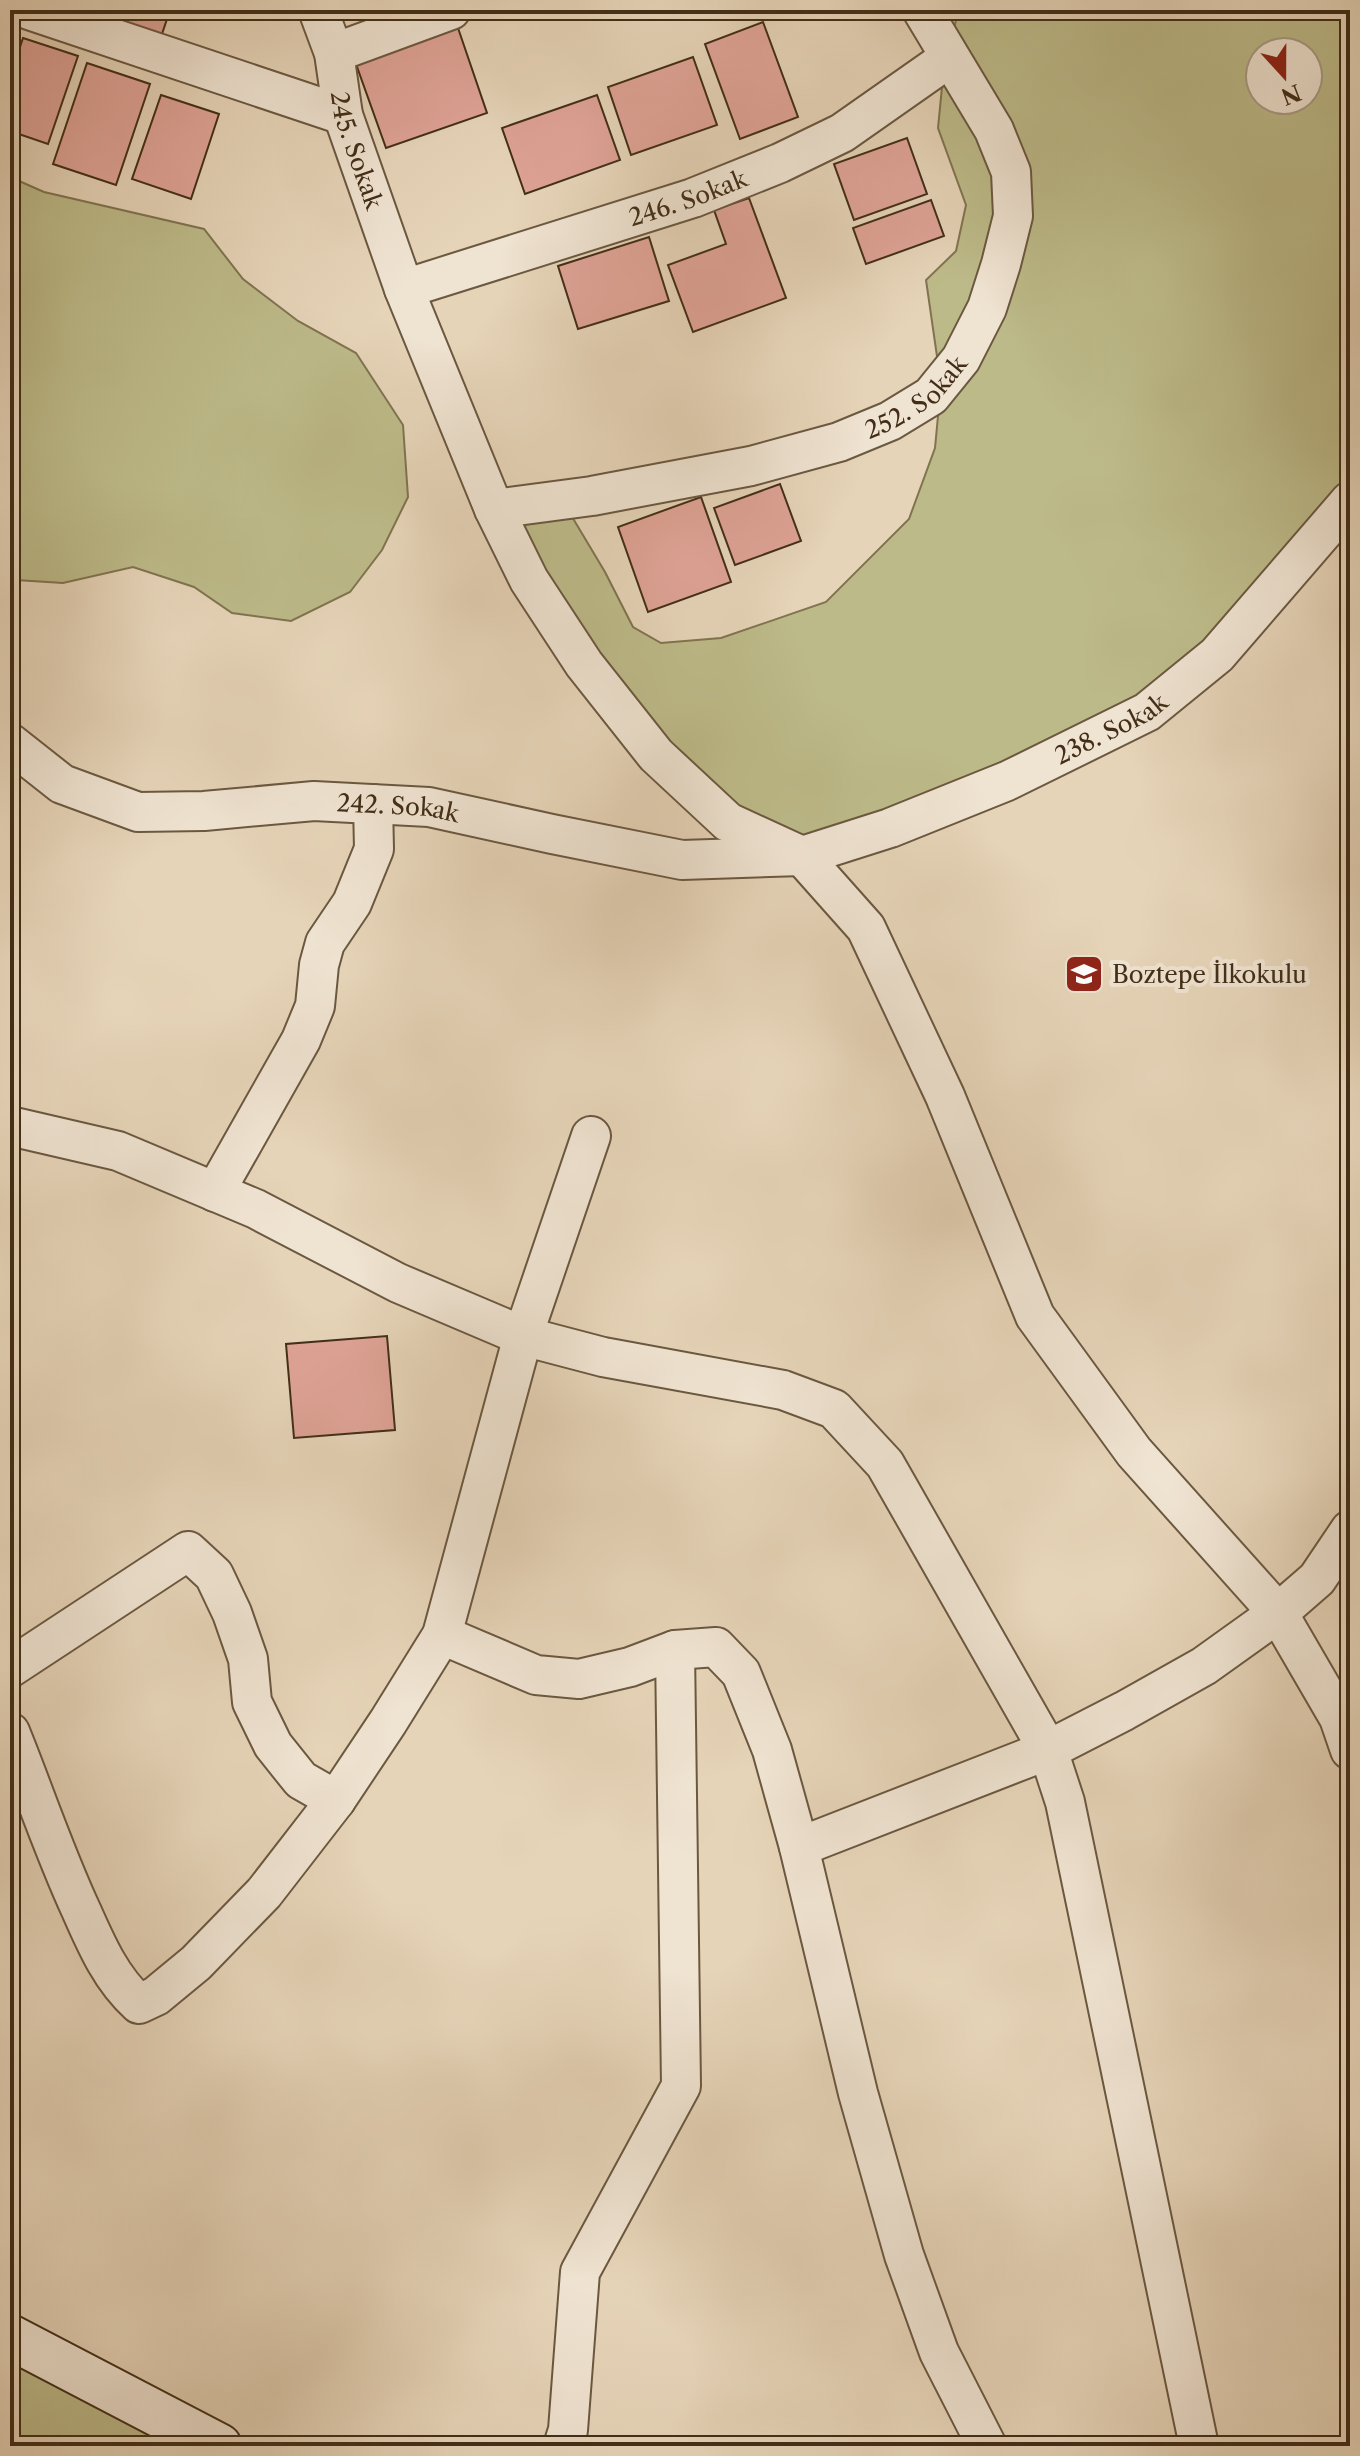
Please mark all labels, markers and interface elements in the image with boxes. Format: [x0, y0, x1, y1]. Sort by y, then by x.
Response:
north arrow [1244, 36, 1324, 116]
text: N [1277, 78, 1305, 110]
street label: 245. Sokak [325, 89, 390, 214]
street label: 246. Sokak [625, 163, 752, 232]
street label: 252. Sokak [860, 349, 973, 444]
street label: 238. Sokak [1050, 686, 1174, 770]
street label: 242. Sokak [336, 788, 463, 828]
school or university icon: Boztepe İlkokulu [1063, 953, 1105, 995]
place label: Boztepe İlkokulu [1112, 959, 1307, 989]

